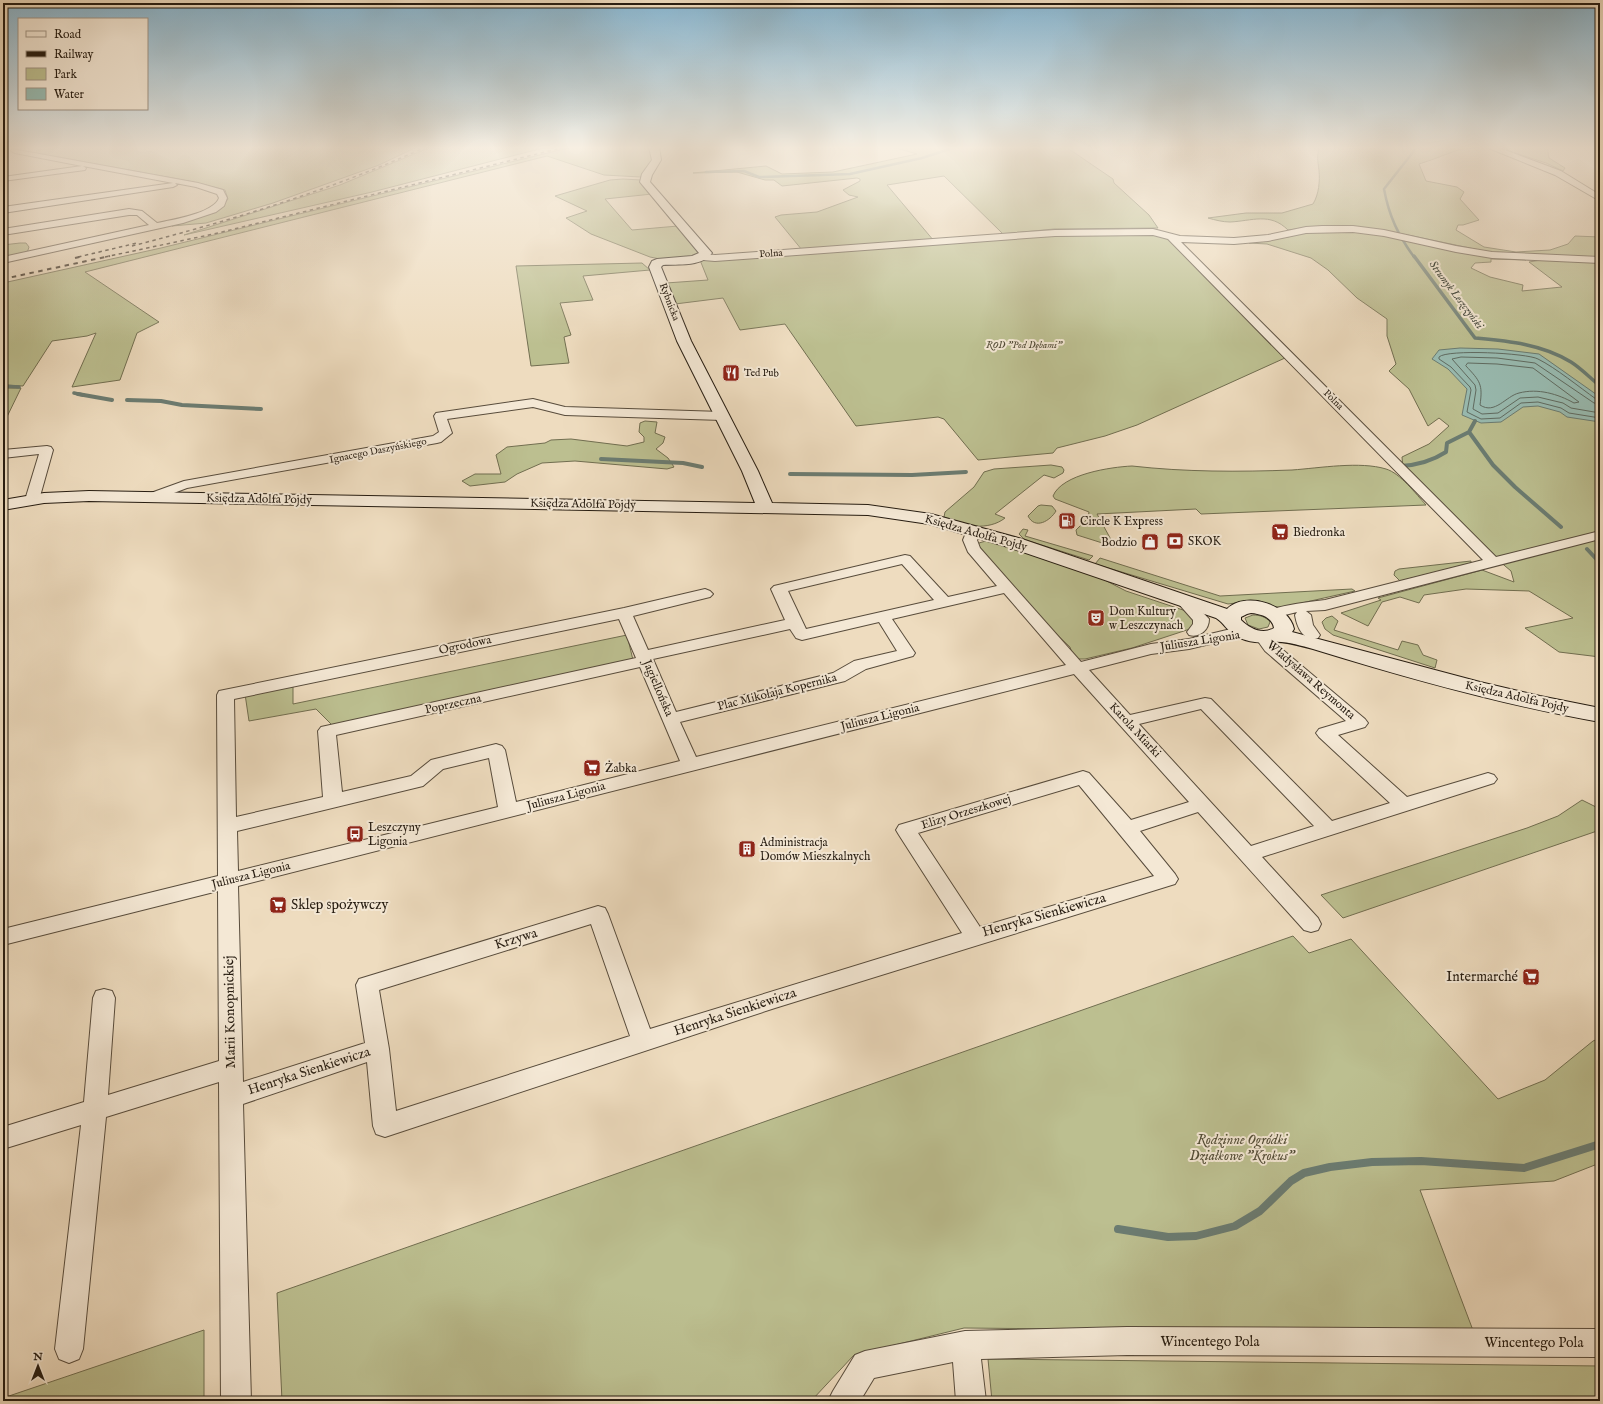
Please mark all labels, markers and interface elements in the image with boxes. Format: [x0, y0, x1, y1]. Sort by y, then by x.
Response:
legend [18, 18, 148, 110]
text: Road [54, 27, 82, 42]
text: Railway [54, 47, 93, 62]
text: Park [54, 67, 77, 82]
text: Water [54, 87, 85, 102]
street label: Polna [759, 247, 784, 261]
water label: Strumyk Leszczyński [1426, 258, 1487, 333]
street label: Rybnicka [656, 281, 682, 323]
park label: ROD "Pod Dębami" [986, 339, 1063, 352]
restaurant icon: Ted Pub [721, 363, 741, 383]
place label: Ted Pub [744, 367, 779, 380]
street label: Polna [1320, 387, 1346, 413]
street label: Ignacego Daszyńskiego [328, 435, 428, 467]
street label: Księdza Adolfa Pojdy [206, 491, 312, 507]
street label: Księdza Adolfa Pojdy [530, 496, 636, 512]
street label: Księdza Adolfa Pojdy [923, 511, 1029, 555]
fuel station icon: Circle K Express [1057, 511, 1077, 531]
place label: Circle K Express [1080, 514, 1163, 530]
supermarket icon: Biedronka [1270, 522, 1290, 542]
place label: Biedronka [1293, 525, 1346, 540]
bank icon: SKOK [1165, 531, 1185, 551]
shop icon: Bodzio [1140, 532, 1160, 552]
place label: SKOK [1188, 534, 1221, 549]
place label: Bodzio [1101, 535, 1138, 550]
place label: Dom Kultury w Leszczynach [1109, 604, 1184, 633]
theatre icon: Dom Kultury w Leszczynach [1086, 608, 1106, 628]
street label: Juliusza Ligonia [1157, 627, 1242, 656]
street label: Ogrodowa [437, 632, 493, 658]
street label: Władysława Reymonta [1264, 637, 1359, 723]
street label: Jagiellońska [638, 656, 677, 720]
street label: Plac Mikołaja Kopernika [716, 670, 839, 715]
street label: Księdza Adolfa Pojdy [1464, 678, 1570, 716]
street label: Poprzeczna [423, 691, 484, 718]
street label: Karola Miarki [1106, 699, 1164, 761]
street label: Juliusza Ligonia [837, 700, 922, 735]
supermarket icon: Żabka [582, 758, 602, 778]
place label: Żabka [605, 760, 637, 776]
street label: Juliusza Ligonia [523, 778, 608, 815]
street label: Elizy Orzeszkowej [919, 791, 1013, 833]
place label: Leszczyny Ligonia [368, 820, 421, 849]
bus stop icon: Leszczyny Ligonia [345, 824, 365, 844]
place label: Administracja Domów Mieszkalnych [759, 835, 871, 864]
building icon: Administracja Domów Mieszkalnych [737, 839, 757, 859]
street label: Juliusza Ligonia [208, 858, 293, 893]
street label: Henryka Sienkiewicza [980, 888, 1109, 941]
supermarket icon: Sklep spożywczy [268, 895, 288, 915]
place label: Sklep spożywczy [291, 896, 389, 914]
street label: Krzywa [492, 924, 541, 954]
street label: Marii Konopnickiej [220, 955, 240, 1069]
supermarket icon: Intermarché [1521, 967, 1541, 987]
place label: Intermarché [1446, 968, 1519, 986]
street label: Henryka Sienkiewicza [671, 983, 800, 1040]
street label: Henryka Sienkiewicza [245, 1042, 374, 1099]
park label: Rodzinne Ogródki Działkowe "Krokus" [1190, 1131, 1297, 1165]
street label: Wincentego Pola [1161, 1333, 1260, 1351]
street label: Wincentego Pola [1485, 1334, 1584, 1352]
north arrow [18, 1346, 58, 1386]
text: N [32, 1350, 43, 1364]

